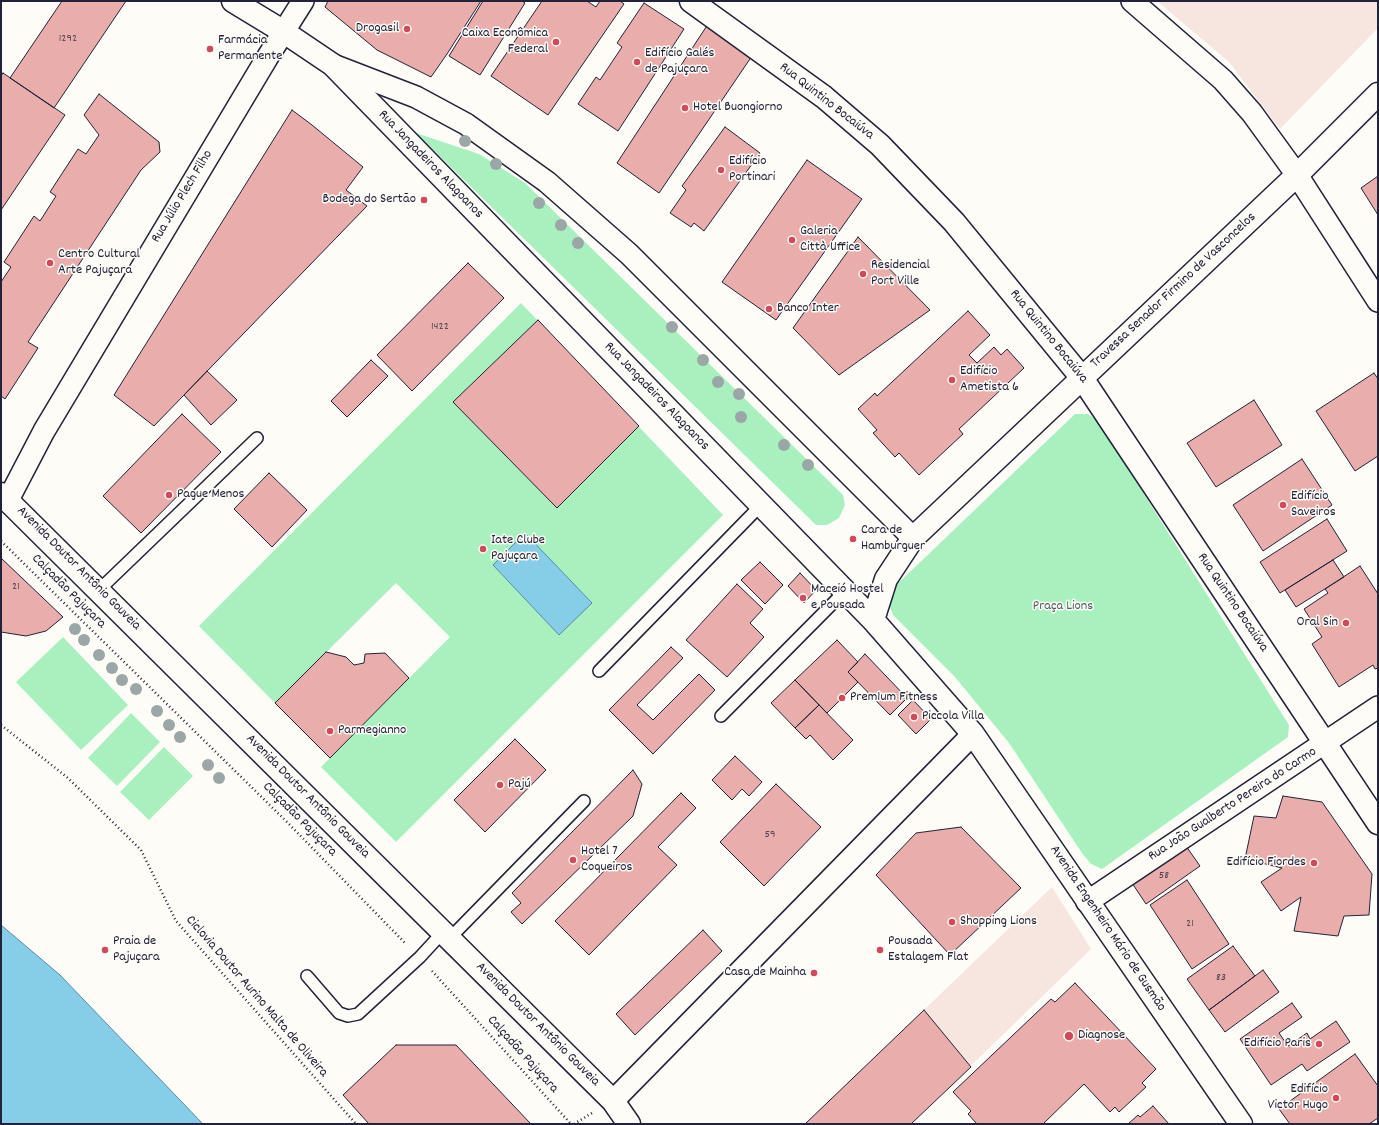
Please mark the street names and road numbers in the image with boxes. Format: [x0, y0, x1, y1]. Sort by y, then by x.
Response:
street label: Rua Quintino Bocaiúva [775, 60, 877, 144]
street label: Rua Jangadeiros Alagoanos [374, 107, 486, 223]
street label: Rua Júlio Plech Filho [149, 148, 217, 246]
street label: Travessa Senador Firmino de Vasconcelos [1088, 210, 1260, 372]
street label: Rua Quintino Bocaiúva [1005, 287, 1091, 387]
street label: Rua Jangadeiros Alagoanos [600, 339, 712, 455]
street label: Avenida Doutor Antônio Gouveia [12, 503, 144, 635]
street label: Rua Quintino Bocaiúva [1193, 550, 1271, 656]
street label: Calçadão Pajuçara [27, 551, 109, 633]
street label: Avenida Doutor Antônio Gouveia [241, 731, 373, 863]
street label: Rua João Gualberto Pereira do Carmo [1146, 744, 1320, 866]
street label: Calçadão Pajuçara [258, 779, 340, 861]
street label: Avenida Engenheiro Mário de Gusmão [1045, 843, 1169, 1015]
street label: Ciclovia Doutor Aurino Malta de Oliveira [181, 913, 331, 1081]
street label: Avenida Doutor Antônio Gouveia [471, 959, 603, 1091]
street label: Calçadão Pajuçara [483, 1013, 561, 1097]

